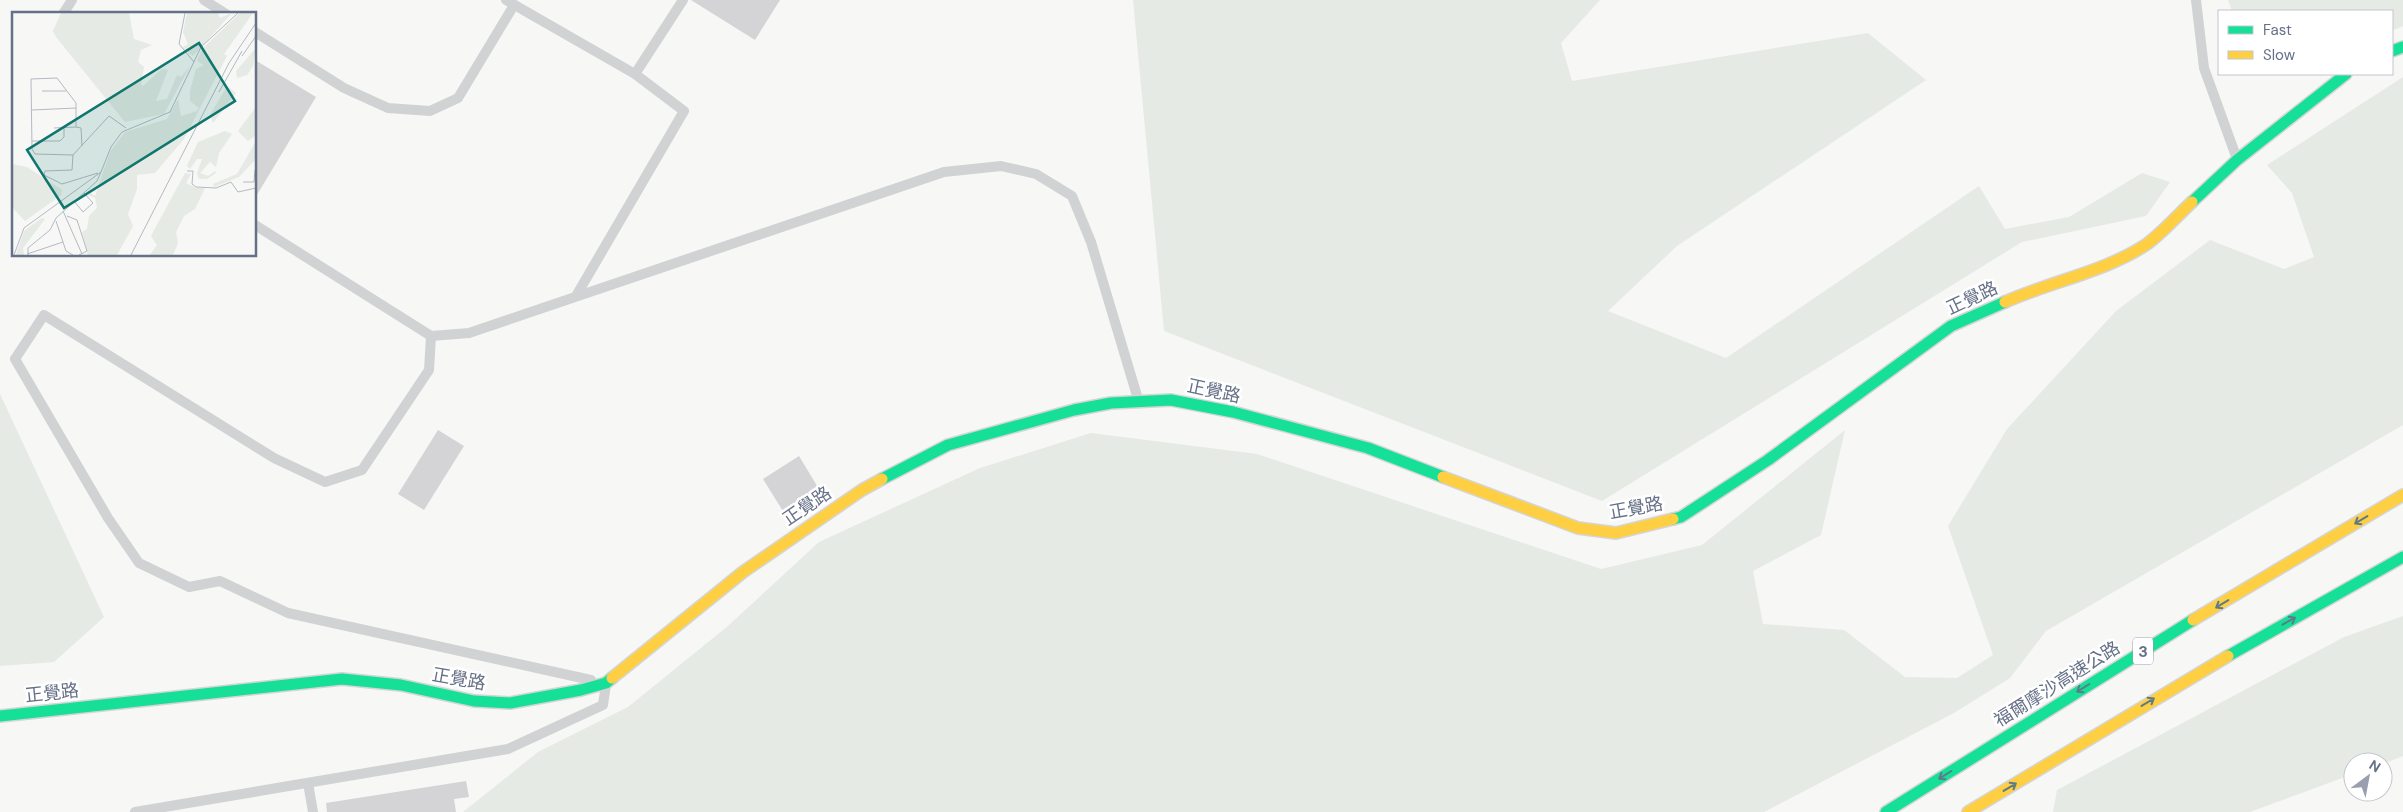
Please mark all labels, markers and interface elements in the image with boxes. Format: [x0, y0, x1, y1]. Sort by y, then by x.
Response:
legend [2218, 10, 2393, 75]
inset map [12, 12, 256, 256]
text: Fast [2263, 20, 2292, 40]
text: Slow [2263, 45, 2296, 65]
street label: 正覺路 [1942, 276, 2002, 320]
street label: 正覺路 [1185, 374, 1243, 408]
street label: 正覺路 [778, 481, 836, 531]
street label: 正覺路 [1607, 491, 1665, 525]
one-way arrow [2355, 516, 2369, 526]
one-way arrow [2215, 599, 2229, 609]
one-way arrow [2282, 616, 2297, 626]
street label: 福爾摩沙高速公路 [1990, 636, 2124, 732]
road number: 3 [2133, 637, 2153, 664]
street label: 正覺路 [430, 662, 488, 696]
street label: 正覺路 [24, 678, 80, 708]
one-way arrow [2076, 683, 2090, 694]
one-way arrow [2141, 696, 2155, 706]
north arrow [2343, 752, 2393, 802]
text: N [2366, 756, 2384, 776]
one-way arrow [1939, 770, 1953, 780]
one-way arrow [2002, 781, 2016, 791]

